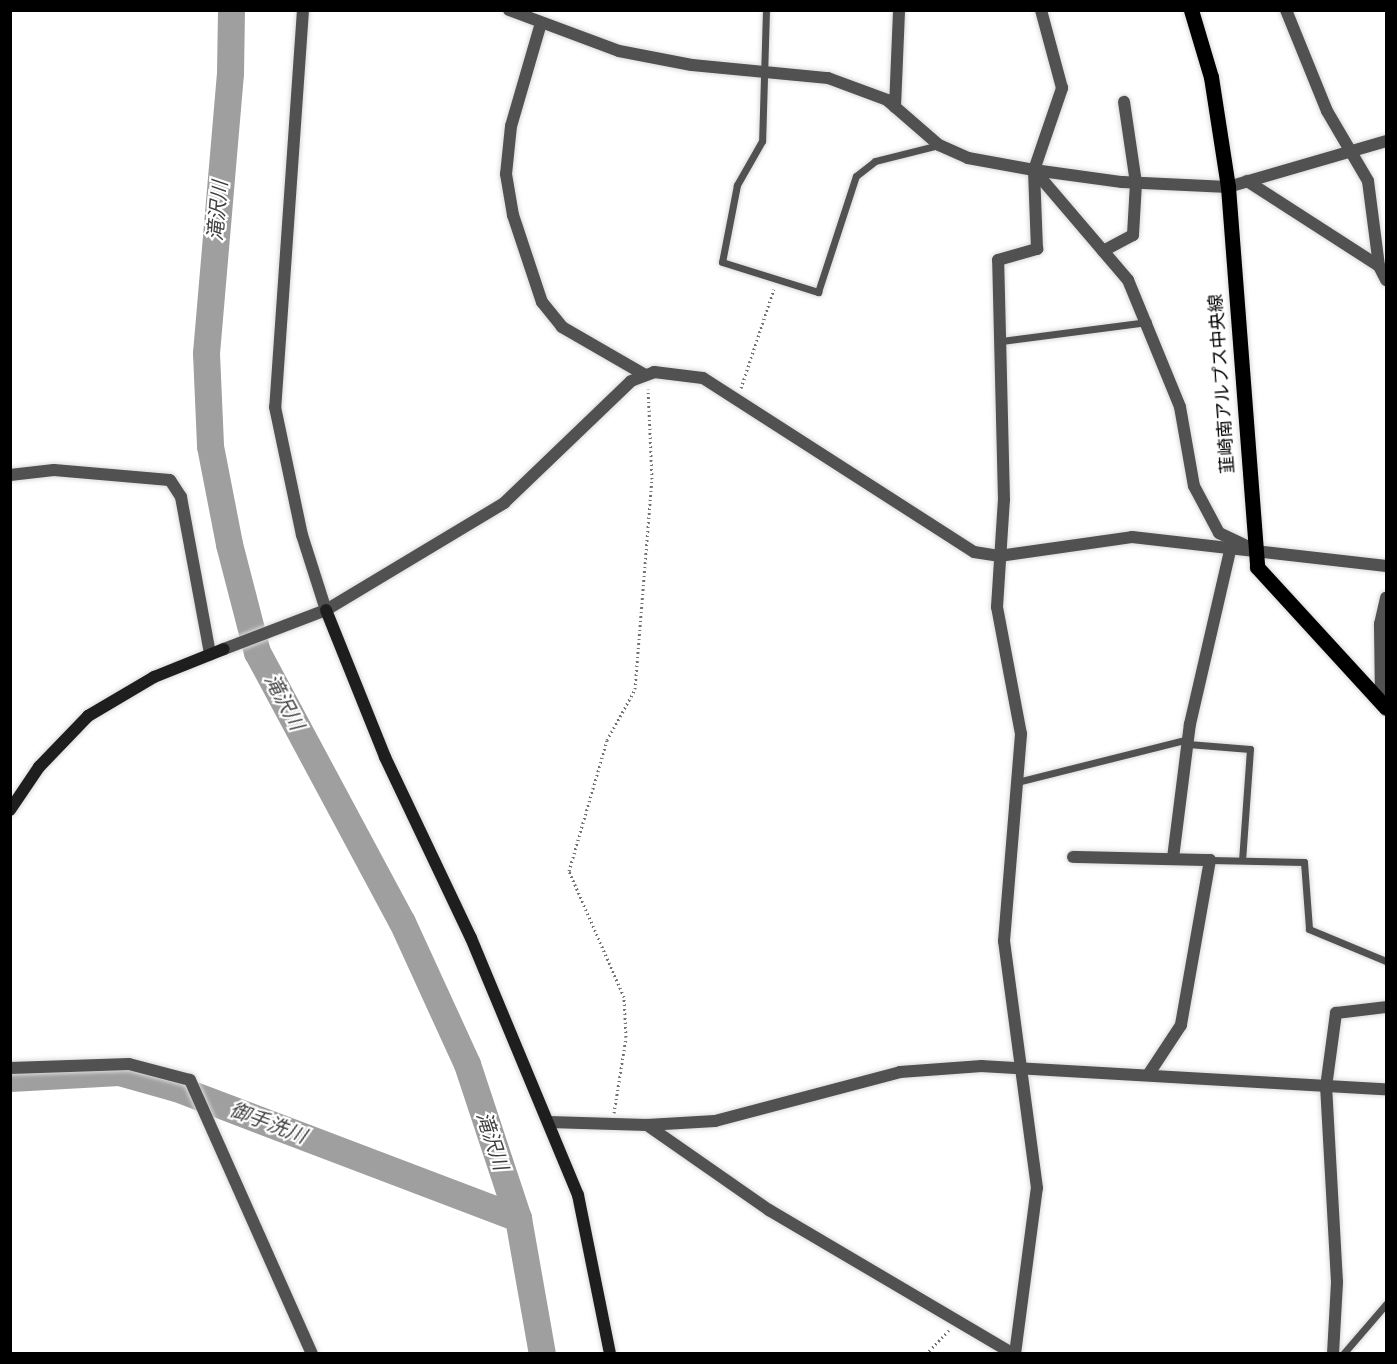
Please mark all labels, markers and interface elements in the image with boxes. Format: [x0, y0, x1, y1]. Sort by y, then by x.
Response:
water label: 滝沢川 [203, 180, 233, 242]
street label: 韮崎南アルプス中央線 [1205, 293, 1239, 475]
water label: 滝沢川 [259, 670, 309, 734]
water label: 御手洗川 [226, 1097, 310, 1149]
water label: 滝沢川 [471, 1109, 513, 1173]

